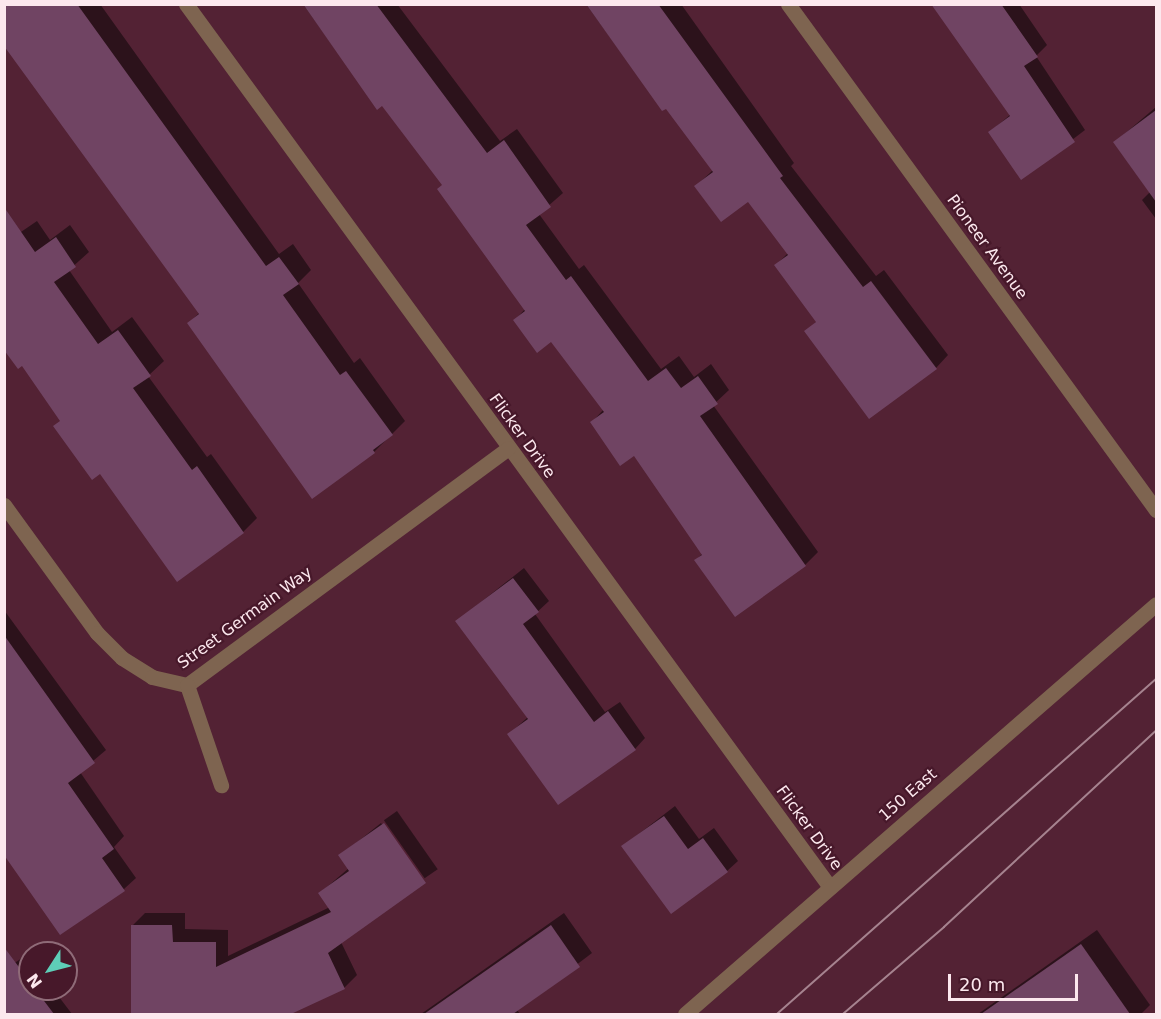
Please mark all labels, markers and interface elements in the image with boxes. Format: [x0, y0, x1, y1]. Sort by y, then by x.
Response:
street label: Pioneer Avenue [943, 191, 1031, 303]
street label: Flicker Drive [485, 390, 559, 482]
street label: Street Germain Way [174, 563, 316, 673]
street label: 150 East [875, 765, 941, 825]
street label: Flicker Drive [772, 782, 846, 874]
north arrow [18, 941, 78, 1001]
scale bar [951, 962, 1082, 1000]
text: N [23, 970, 46, 992]
text: 20 m [959, 974, 1005, 995]

